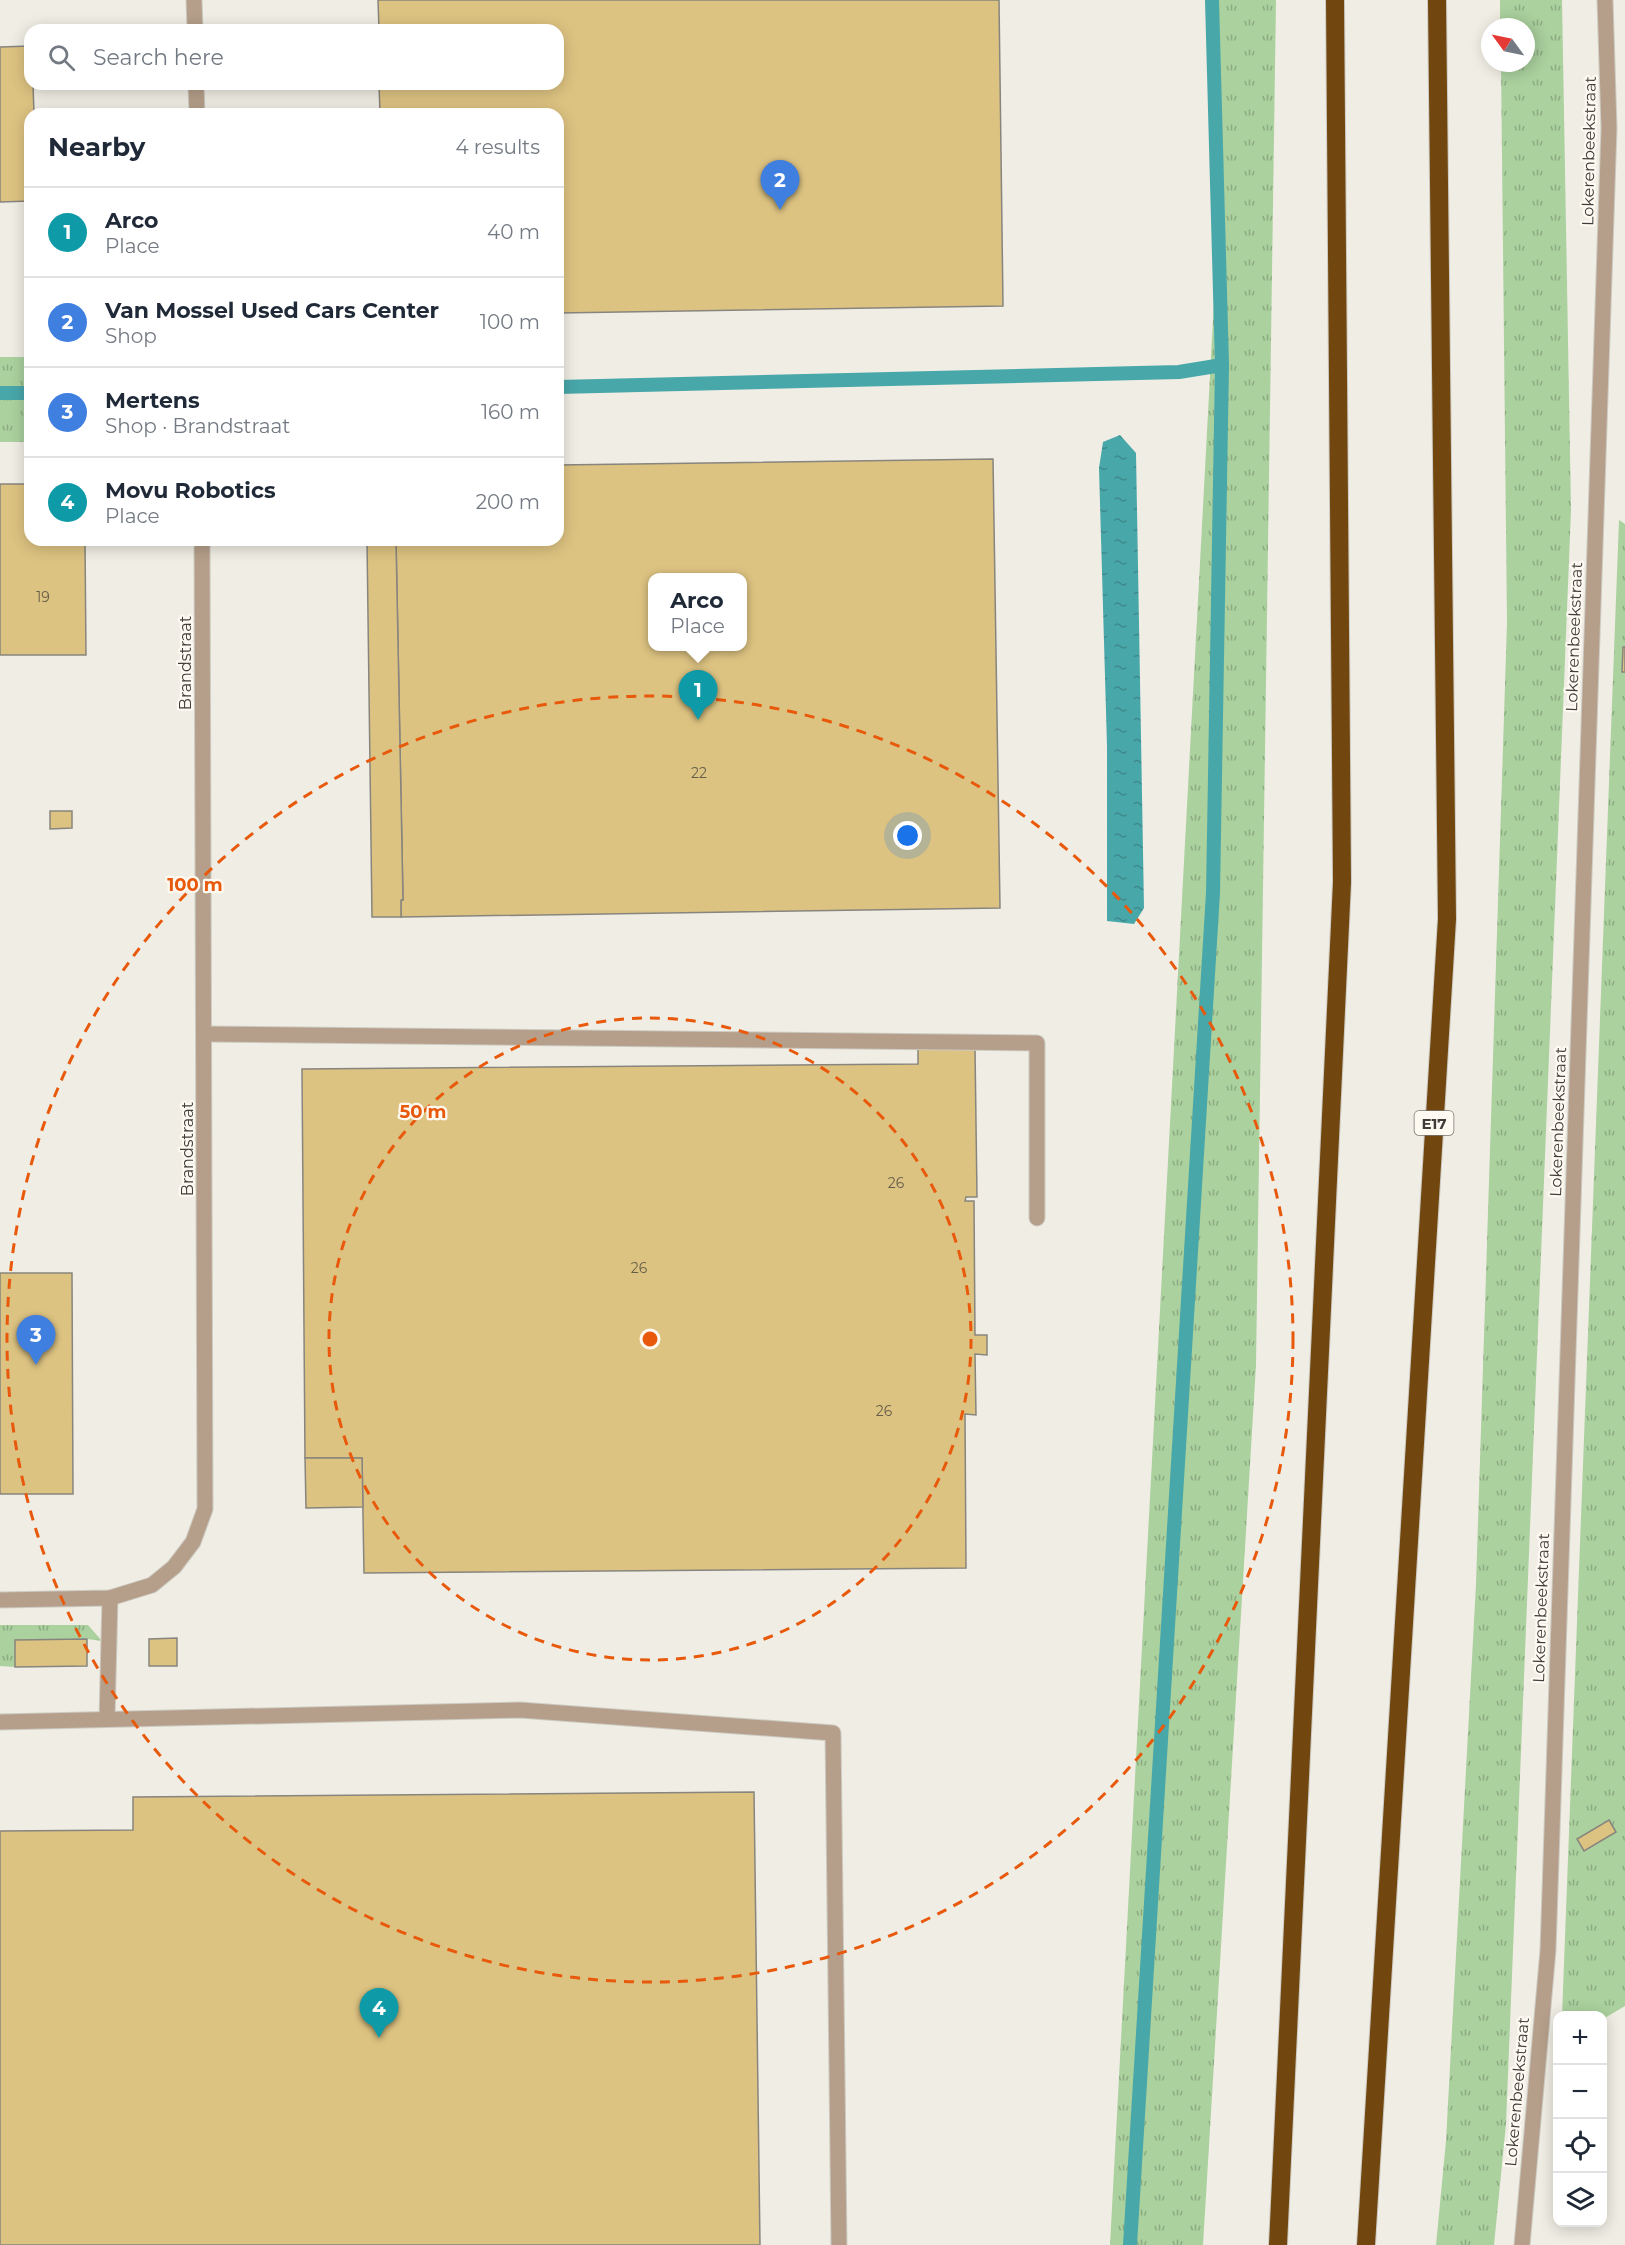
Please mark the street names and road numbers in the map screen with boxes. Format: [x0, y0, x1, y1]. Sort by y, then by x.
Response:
street label: Lokerenbeekstraat [1578, 75, 1600, 226]
street label: Lokerenbeekstraat [1562, 561, 1586, 712]
street label: Brandstraat [176, 615, 195, 710]
street label: Lokerenbeekstraat [1546, 1046, 1570, 1197]
street label: Brandstraat [178, 1101, 197, 1196]
road number: E17 [1414, 1111, 1454, 1135]
street label: Lokerenbeekstraat [1529, 1532, 1553, 1683]
street label: Lokerenbeekstraat [1501, 2016, 1533, 2167]

